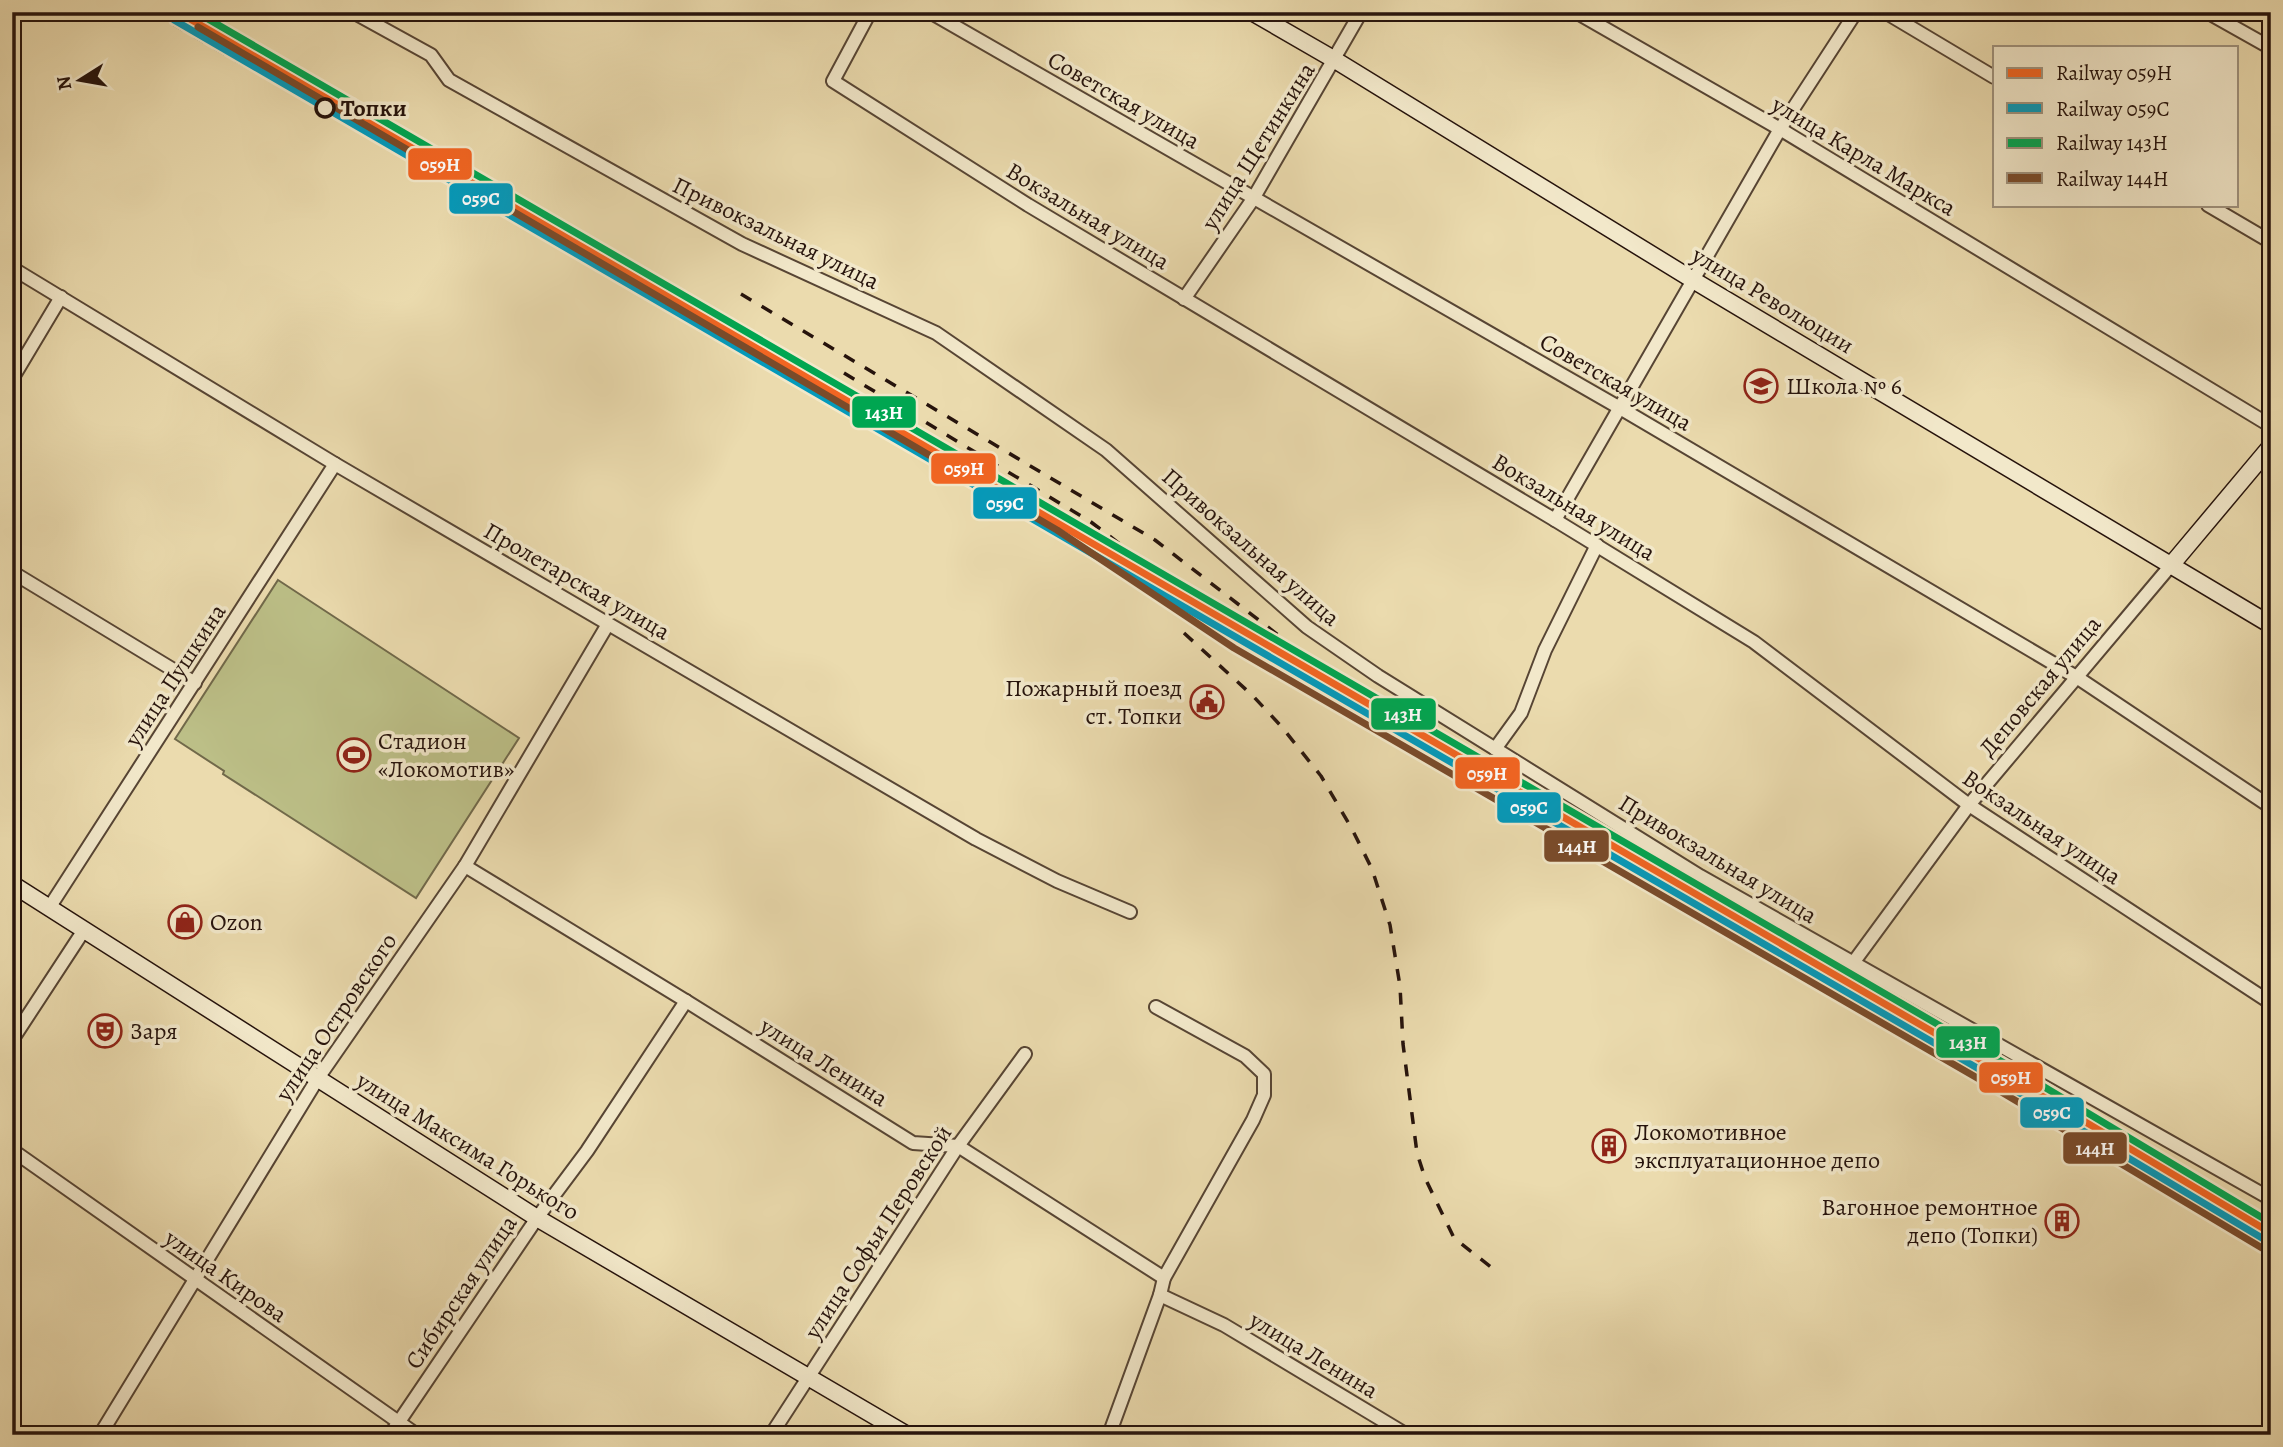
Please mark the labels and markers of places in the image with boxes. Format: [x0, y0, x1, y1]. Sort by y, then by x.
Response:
place label: Топки [341, 92, 407, 124]
marker: Топки [315, 98, 335, 118]
school or university icon: Школа № 6 [1742, 367, 1780, 405]
place label: Школа № 6 [1786, 370, 1902, 402]
place label: Пожарный поезд ст. Топки [1005, 672, 1182, 732]
public building icon: Пожарный поезд ст. Топки [1188, 683, 1226, 721]
place label: Стадион «Локомотив» [378, 725, 514, 785]
sports icon: Стадион «Локомотив» [335, 736, 373, 774]
shop icon: Ozon [166, 903, 204, 941]
place label: Ozon [210, 906, 263, 938]
theatre icon: Заря [86, 1012, 124, 1050]
place label: Заря [130, 1015, 177, 1047]
place label: Локомотивное эксплуатационное депо [1634, 1116, 1880, 1176]
building icon: Локомотивное эксплуатационное депо [1590, 1127, 1628, 1165]
place label: Вагонное ремонтное депо (Топки) [1821, 1191, 2038, 1251]
building icon: Вагонное ремонтное депо (Топки) [2043, 1202, 2081, 1240]

